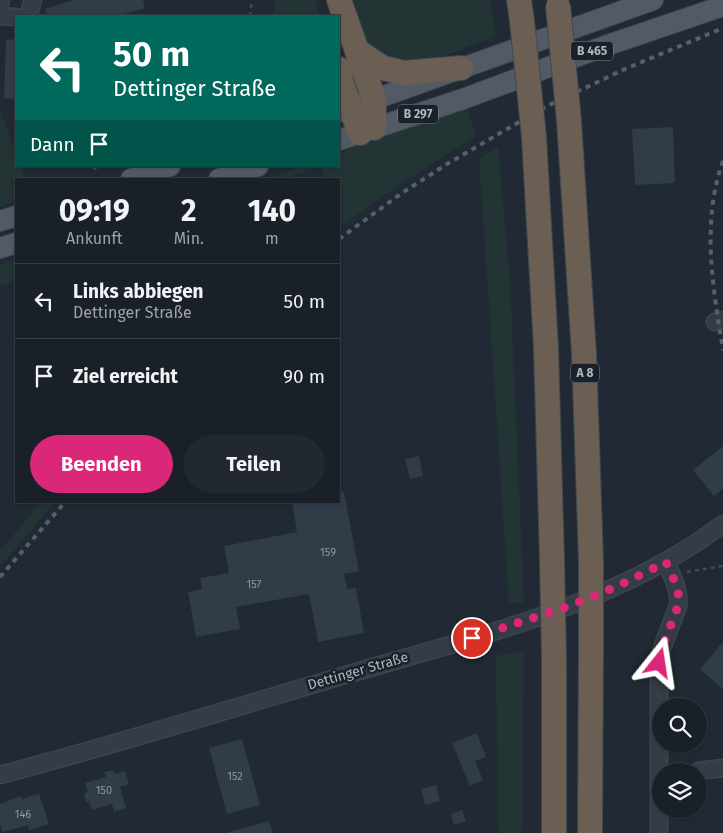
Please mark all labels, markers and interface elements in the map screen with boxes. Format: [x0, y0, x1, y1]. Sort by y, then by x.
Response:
text: 50 m [113, 33, 190, 75]
icon: left [30, 35, 95, 100]
road number: B 465 [571, 41, 613, 60]
text: Dettinger Straße [113, 75, 276, 102]
road number: B 297 [398, 105, 438, 124]
icon: arrive [85, 130, 113, 158]
text: Dann [30, 133, 75, 156]
text: 09:19 [59, 193, 130, 229]
text: 2 [181, 193, 197, 229]
text: 140 [248, 193, 296, 229]
text: Ankunft [66, 229, 123, 248]
text: Min. [174, 229, 204, 248]
text: m [265, 229, 279, 248]
text: Links abbiegen [73, 280, 204, 303]
icon: left [30, 287, 58, 315]
text: 50 m [284, 290, 325, 313]
text: Dettinger Straße [73, 303, 192, 322]
icon: arrive [30, 362, 58, 390]
road number: A 8 [571, 363, 599, 382]
text: Ziel erreicht [73, 365, 178, 388]
text: 90 m [283, 365, 325, 388]
button: Beenden [30, 435, 173, 493]
button: Teilen [183, 435, 325, 493]
house number: 159 [320, 546, 336, 559]
house number: 157 [247, 578, 262, 591]
pin [451, 617, 493, 659]
icon: arrive [458, 624, 486, 652]
position arrow [632, 636, 684, 688]
street label: Dettinger Straße [306, 649, 410, 693]
map controls [652, 698, 707, 818]
button: search [652, 698, 707, 753]
button: layers [652, 763, 707, 818]
house number: 152 [227, 770, 243, 783]
house number: 150 [96, 784, 112, 797]
house number: 146 [15, 808, 31, 821]

